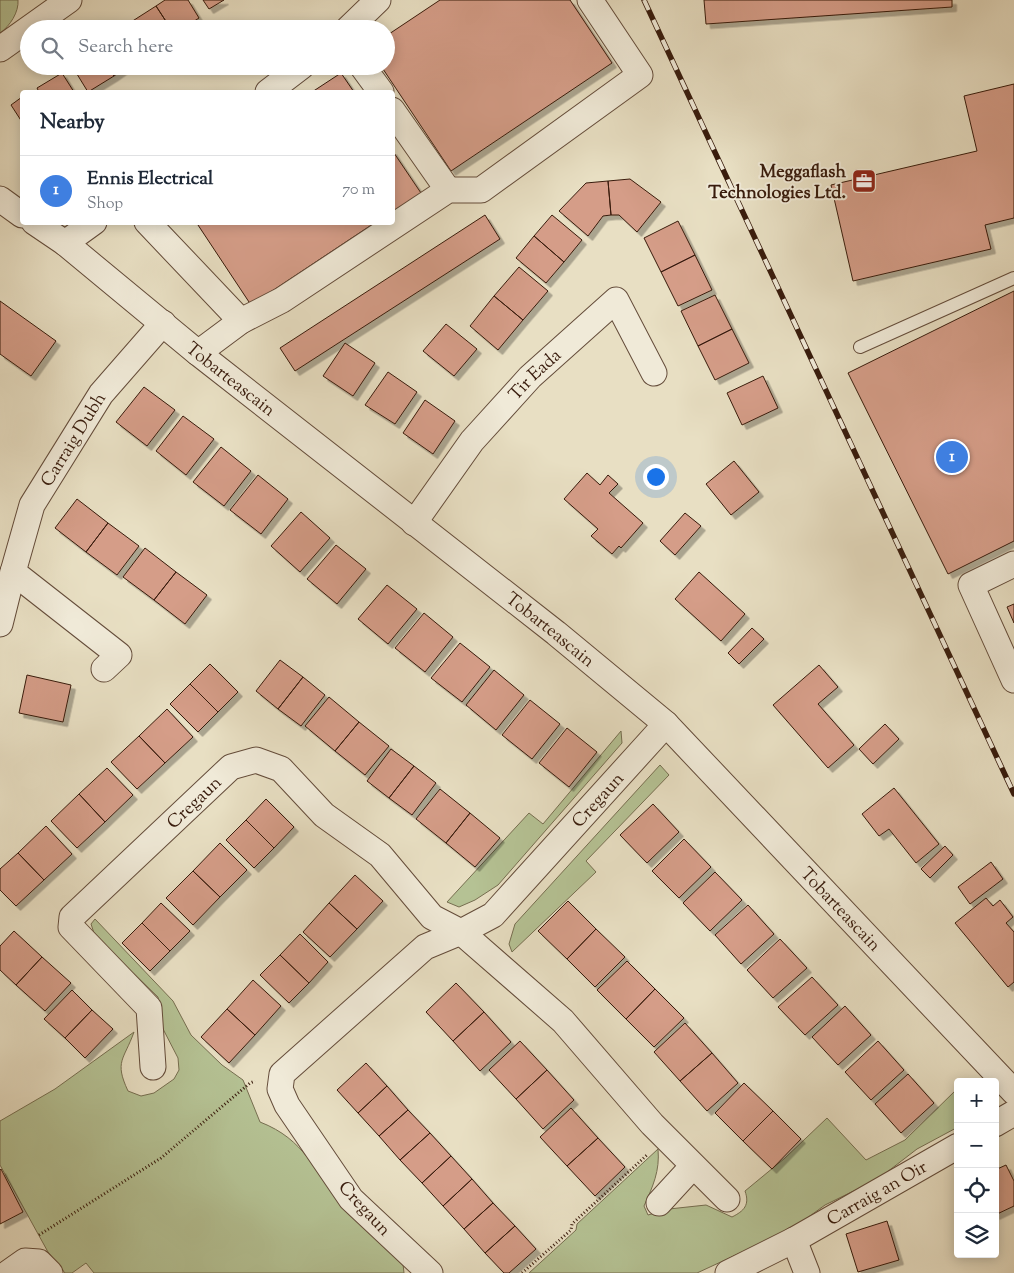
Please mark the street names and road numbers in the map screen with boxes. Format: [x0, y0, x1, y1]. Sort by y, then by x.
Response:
street label: Tobarteascain [179, 337, 280, 424]
street label: Tir Eada [504, 344, 568, 407]
street label: Carraig Dubh [35, 388, 114, 493]
street label: Tobarteascain [499, 587, 600, 675]
street label: Cregaun [567, 767, 631, 835]
street label: Cregaun [162, 771, 229, 836]
street label: Tobarteascain [793, 862, 886, 959]
street label: Carraig an Oir [823, 1155, 933, 1233]
street label: Cregaun [331, 1176, 396, 1243]

